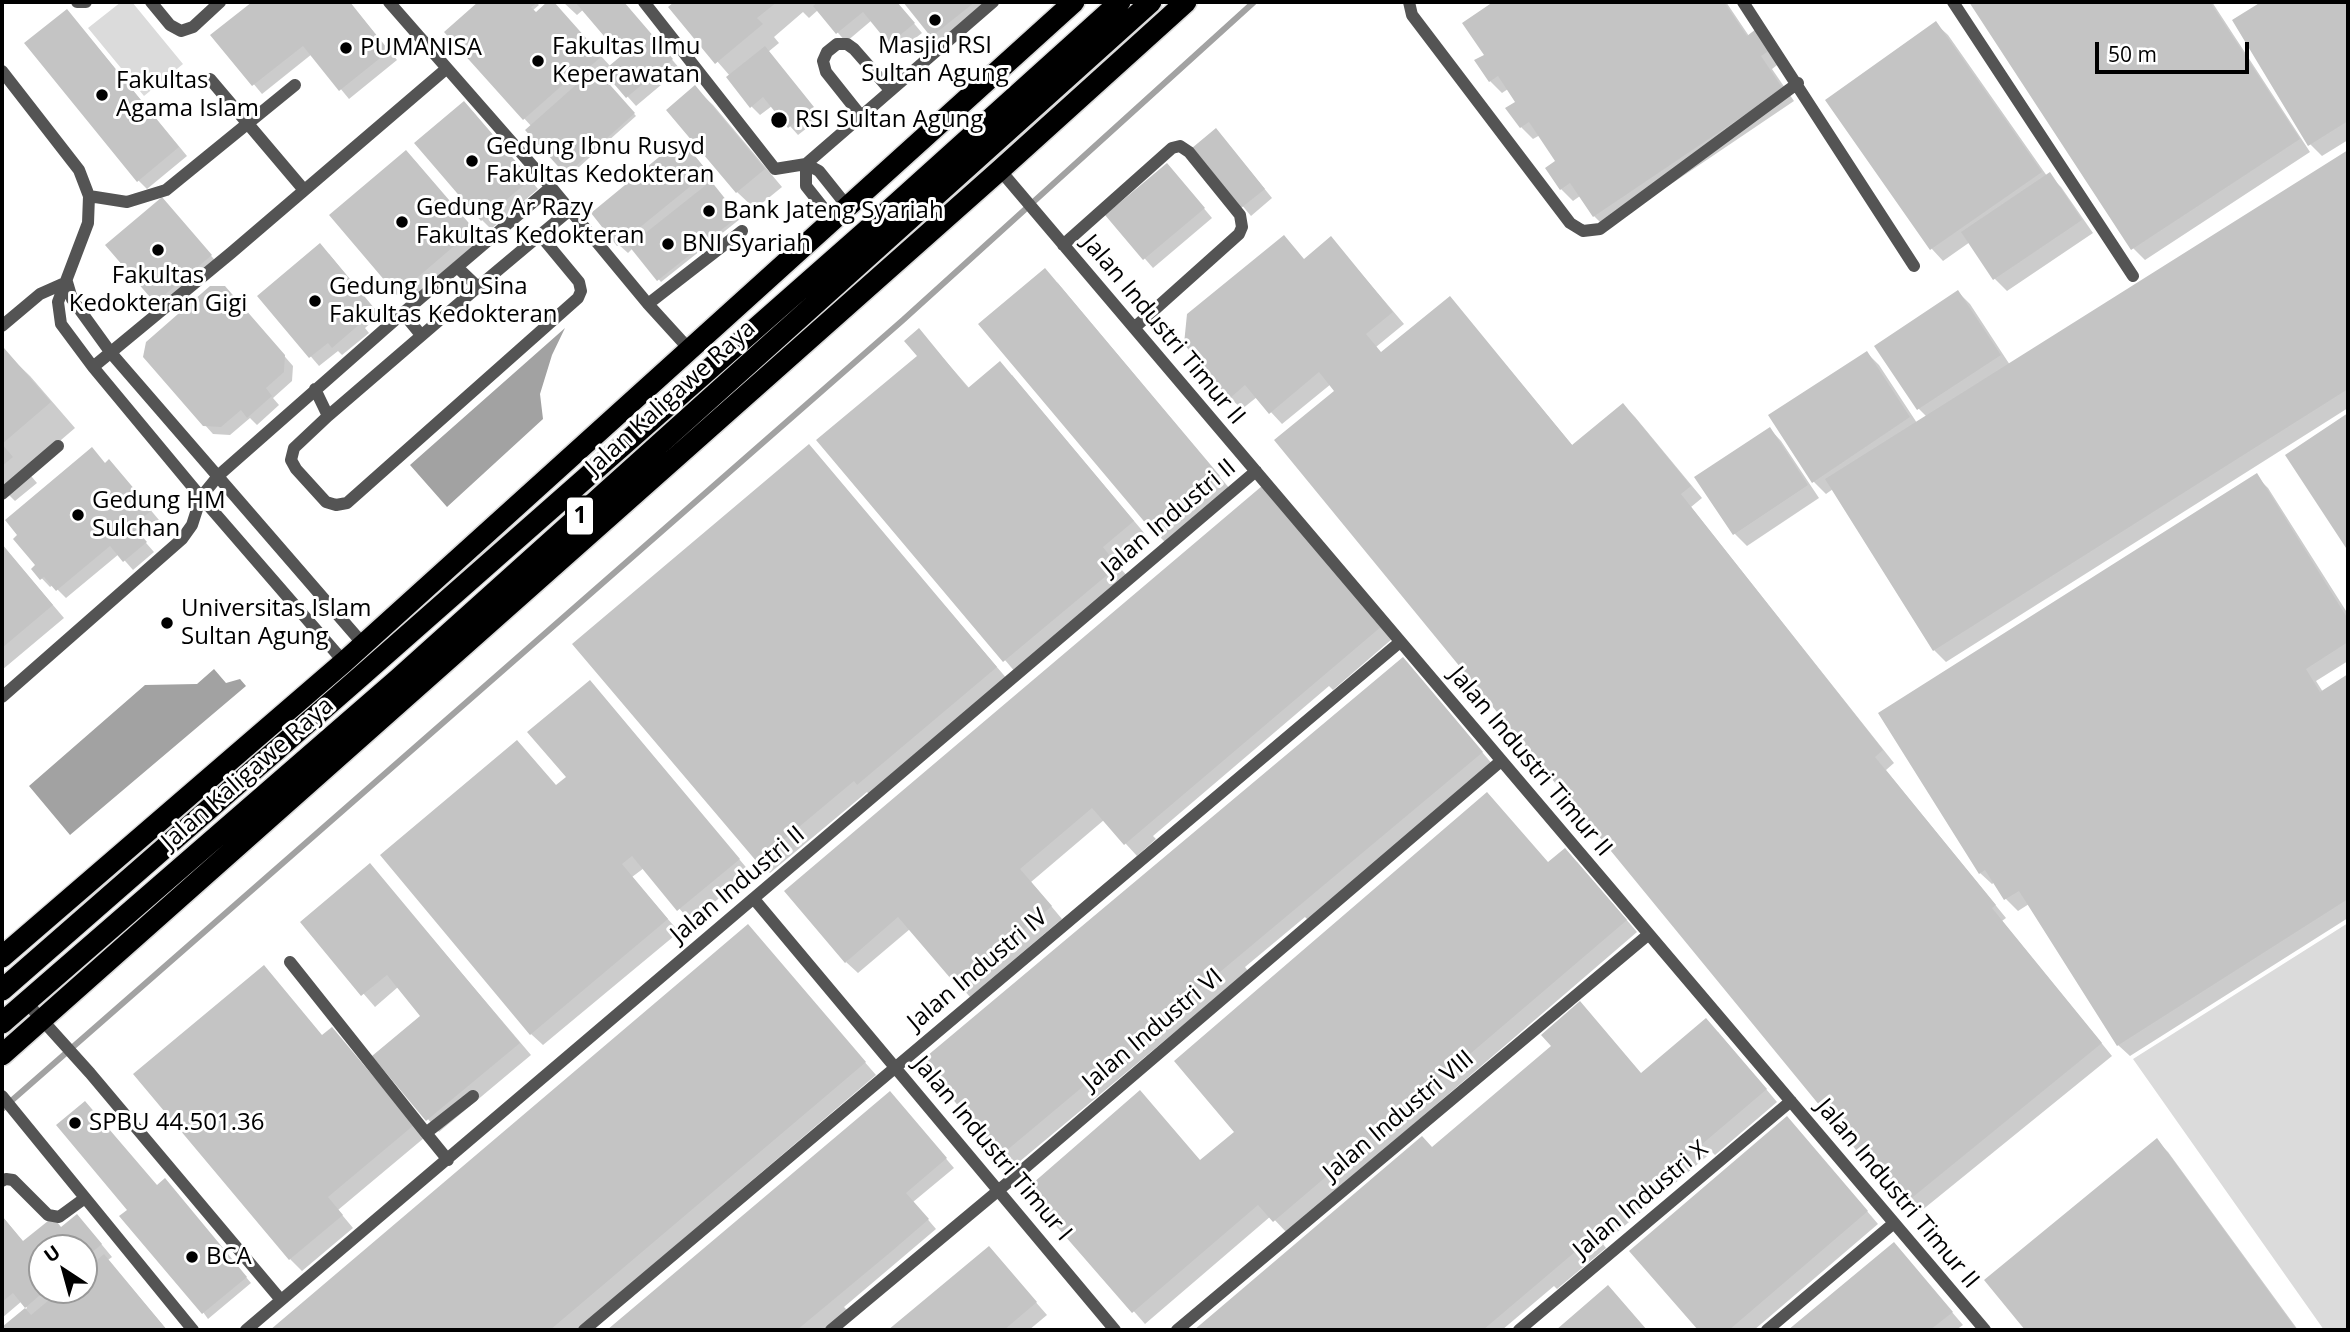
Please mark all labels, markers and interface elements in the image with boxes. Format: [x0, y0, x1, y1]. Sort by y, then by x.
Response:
marker: Masjid RSI Sultan Agung [927, 12, 943, 28]
scale bar [2098, 28, 2252, 72]
place label: Masjid RSI Sultan Agung [861, 32, 1009, 88]
place label: Fakultas Ilmu Keperawatan [552, 33, 700, 89]
place label: PUMANISA [360, 34, 482, 62]
marker: PUMANISA [338, 40, 354, 56]
text: 50 m [2108, 40, 2157, 68]
marker: Fakultas Ilmu Keperawatan [530, 53, 546, 69]
place label: Fakultas Agama Islam [116, 67, 259, 123]
marker: Fakultas Agama Islam [94, 87, 110, 103]
place label: RSI Sultan Agung [795, 106, 983, 134]
marker: RSI Sultan Agung [769, 110, 789, 130]
place label: Gedung Ibnu Rusyd Fakultas Kedokteran [486, 133, 714, 189]
marker: Gedung Ibnu Rusyd Fakultas Kedokteran [464, 153, 480, 169]
place label: Gedung Ar Razy Fakultas Kedokteran [416, 194, 644, 250]
place label: Bank Jateng Syariah [723, 197, 944, 225]
marker: Bank Jateng Syariah [701, 203, 717, 219]
marker: Gedung Ar Razy Fakultas Kedokteran [394, 214, 410, 230]
street label: Jalan Industri Timur II [1075, 229, 1251, 431]
place label: BNI Syariah [682, 230, 811, 258]
marker: BNI Syariah [660, 236, 676, 252]
marker: Fakultas Kedokteran Gigi [150, 242, 166, 258]
place label: Fakultas Kedokteran Gigi [69, 262, 247, 318]
place label: Gedung Ibnu Sina Fakultas Kedokteran [329, 273, 557, 329]
marker: Gedung Ibnu Sina Fakultas Kedokteran [307, 293, 323, 309]
street label: Jalan Kaligawe Raya [580, 314, 762, 482]
street label: Jalan Industri II [1096, 453, 1242, 583]
place label: Gedung HM Sulchan [92, 487, 226, 543]
road number: 1 [566, 496, 594, 536]
marker: Gedung HM Sulchan [70, 507, 86, 523]
place label: Universitas Islam Sultan Agung [181, 595, 371, 651]
marker: Universitas Islam Sultan Agung [159, 615, 175, 631]
street label: Jalan Industri Timur II [1442, 661, 1618, 863]
street label: Jalan Kaligawe Raya [156, 691, 340, 857]
street label: Jalan Industri II [665, 820, 811, 950]
street label: Jalan Industri IV [902, 903, 1054, 1037]
street label: Jalan Industri VI [1077, 963, 1229, 1097]
street label: Jalan Industri VIII [1318, 1045, 1480, 1187]
street label: Jalan Industri Timur I [906, 1051, 1078, 1247]
street label: Jalan Industri Timur II [1809, 1093, 1985, 1295]
place label: SPBU 44.501.36 [89, 1109, 264, 1137]
marker: SPBU 44.501.36 [67, 1115, 83, 1131]
street label: Jalan Industri X [1568, 1135, 1714, 1265]
north arrow [28, 1234, 98, 1304]
text: U [38, 1239, 65, 1268]
place label: BCA [206, 1243, 252, 1271]
marker: BCA [184, 1249, 200, 1265]

